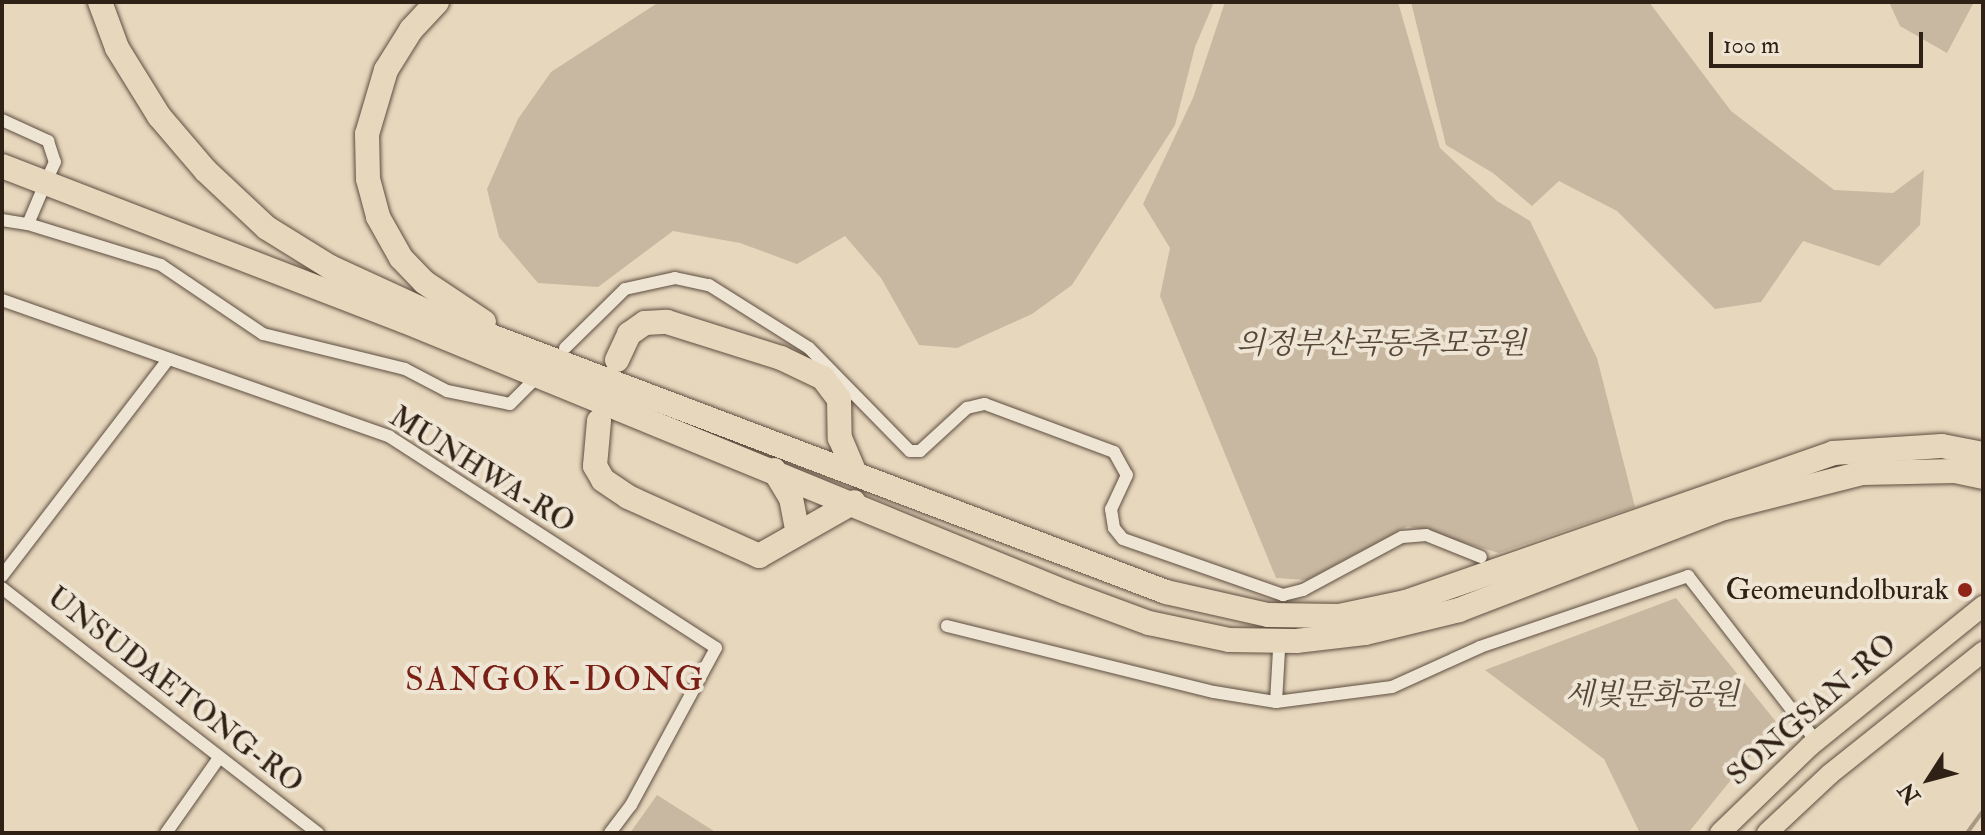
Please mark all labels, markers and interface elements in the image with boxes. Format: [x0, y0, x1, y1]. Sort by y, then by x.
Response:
scale bar [1713, 16, 1927, 66]
text: 100 m [1723, 30, 1780, 61]
park label: 의정부산곡동추모공원 [1236, 326, 1526, 362]
street label: MUNHWA-RO [383, 399, 581, 541]
place label: Geomeundolburak [1726, 572, 1949, 608]
street label: UNSUDAETONG-RO [40, 579, 310, 801]
marker: Geomeundolburak [1956, 581, 1974, 599]
street label: SONGSAN-RO [1720, 627, 1904, 793]
district label: SANGOK-DONG [405, 660, 705, 700]
park label: 세빛문화공원 [1565, 677, 1739, 713]
north arrow [1889, 739, 1969, 819]
text: N [1892, 777, 1927, 809]

